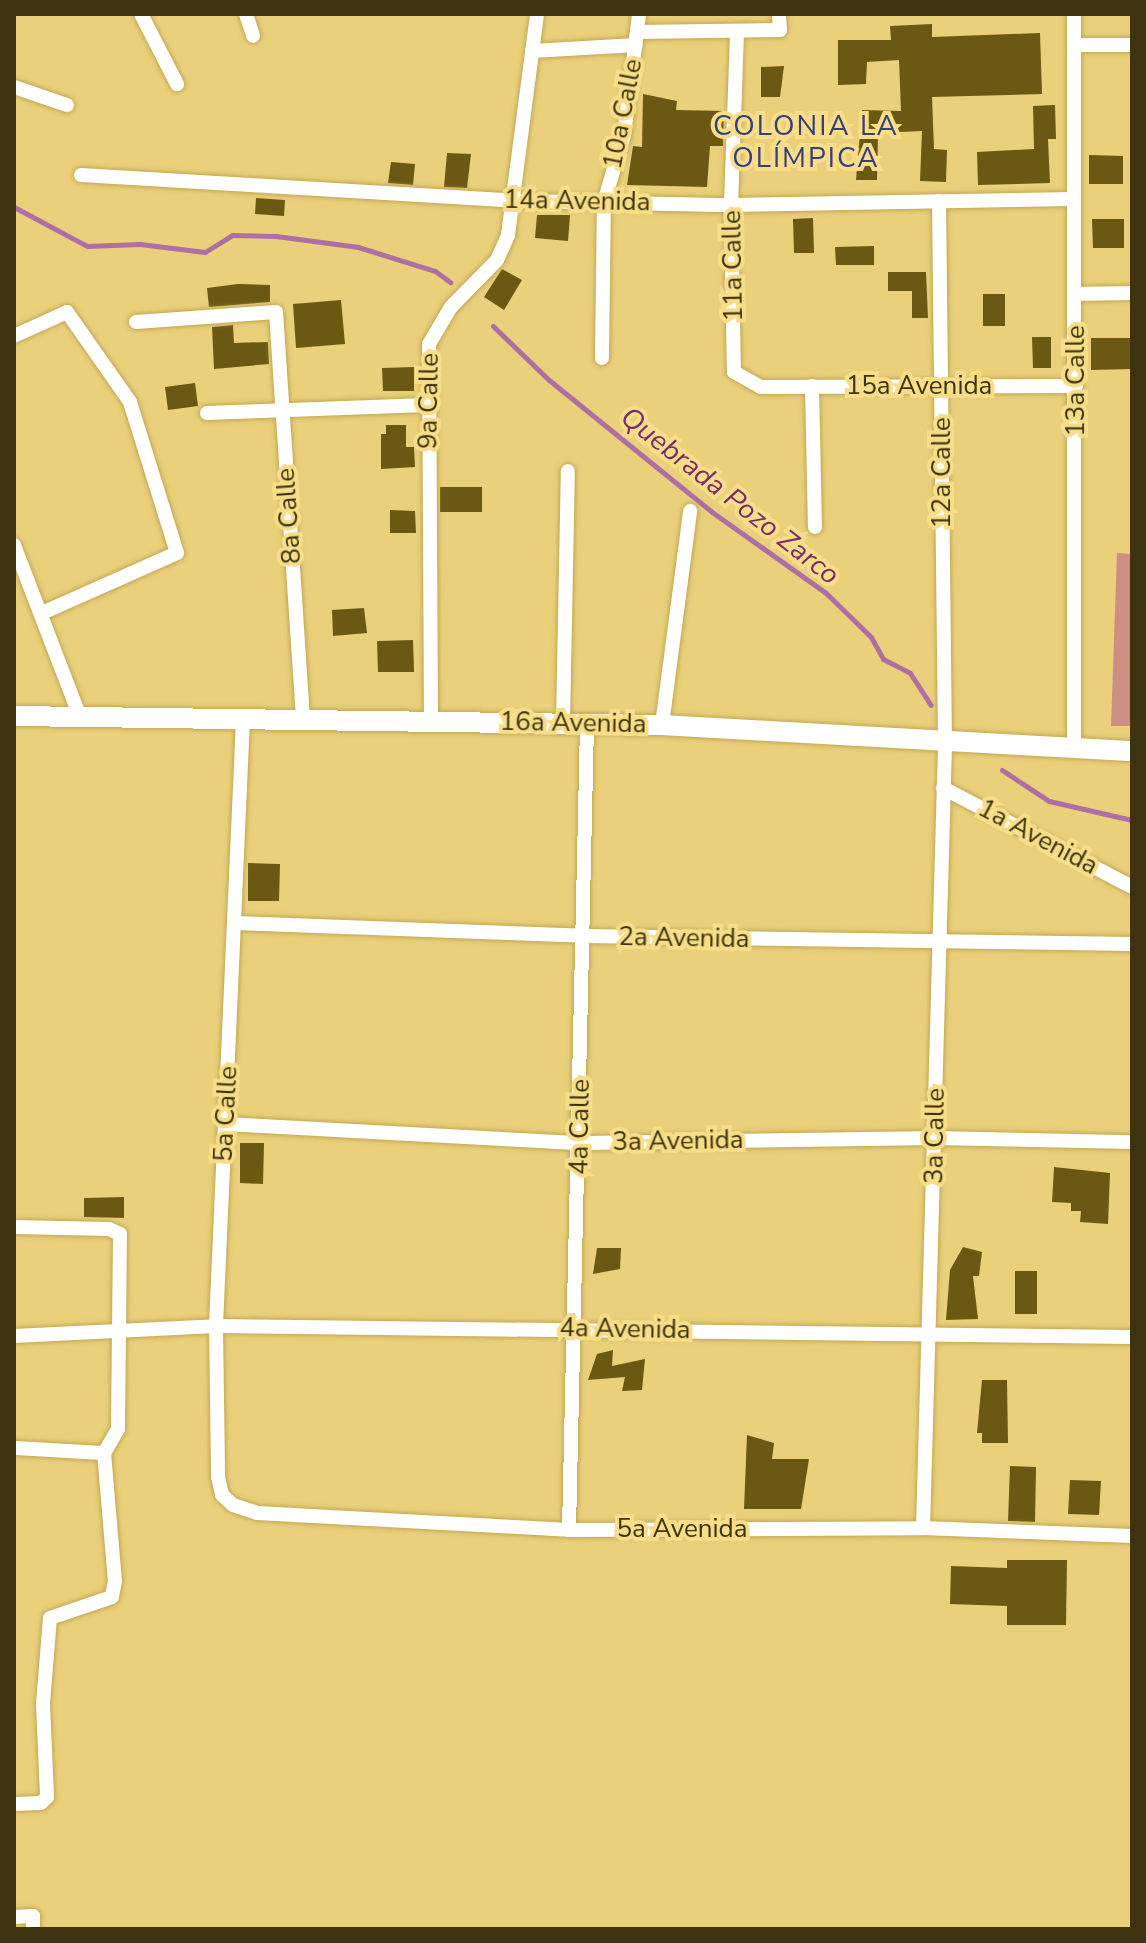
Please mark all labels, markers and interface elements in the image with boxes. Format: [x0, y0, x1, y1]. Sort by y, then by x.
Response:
street label: 10a Calle [597, 56, 649, 172]
district label: COLONIA LA OLÍMPICA [713, 109, 899, 175]
street label: 14a Avenida [503, 184, 651, 218]
street label: 11a Calle [716, 210, 750, 322]
street label: 13a Calle [1060, 325, 1092, 437]
street label: 9a Calle [413, 353, 445, 449]
street label: 15a Avenida [846, 370, 992, 402]
water label: Quebrada Pozo Zarco [614, 400, 846, 592]
street label: 12a Calle [926, 417, 958, 529]
street label: 8a Calle [270, 467, 308, 565]
street label: 16a Avenida [499, 706, 647, 740]
street label: 1a Avenida [973, 792, 1103, 882]
street label: 2a Avenida [618, 921, 750, 955]
street label: 5a Calle [208, 1065, 244, 1163]
street label: 4a Calle [564, 1079, 596, 1175]
street label: 3a Calle [919, 1088, 951, 1184]
street label: 3a Avenida [612, 1124, 744, 1158]
street label: 4a Avenida [559, 1312, 691, 1346]
street label: 5a Avenida [616, 1513, 748, 1545]

